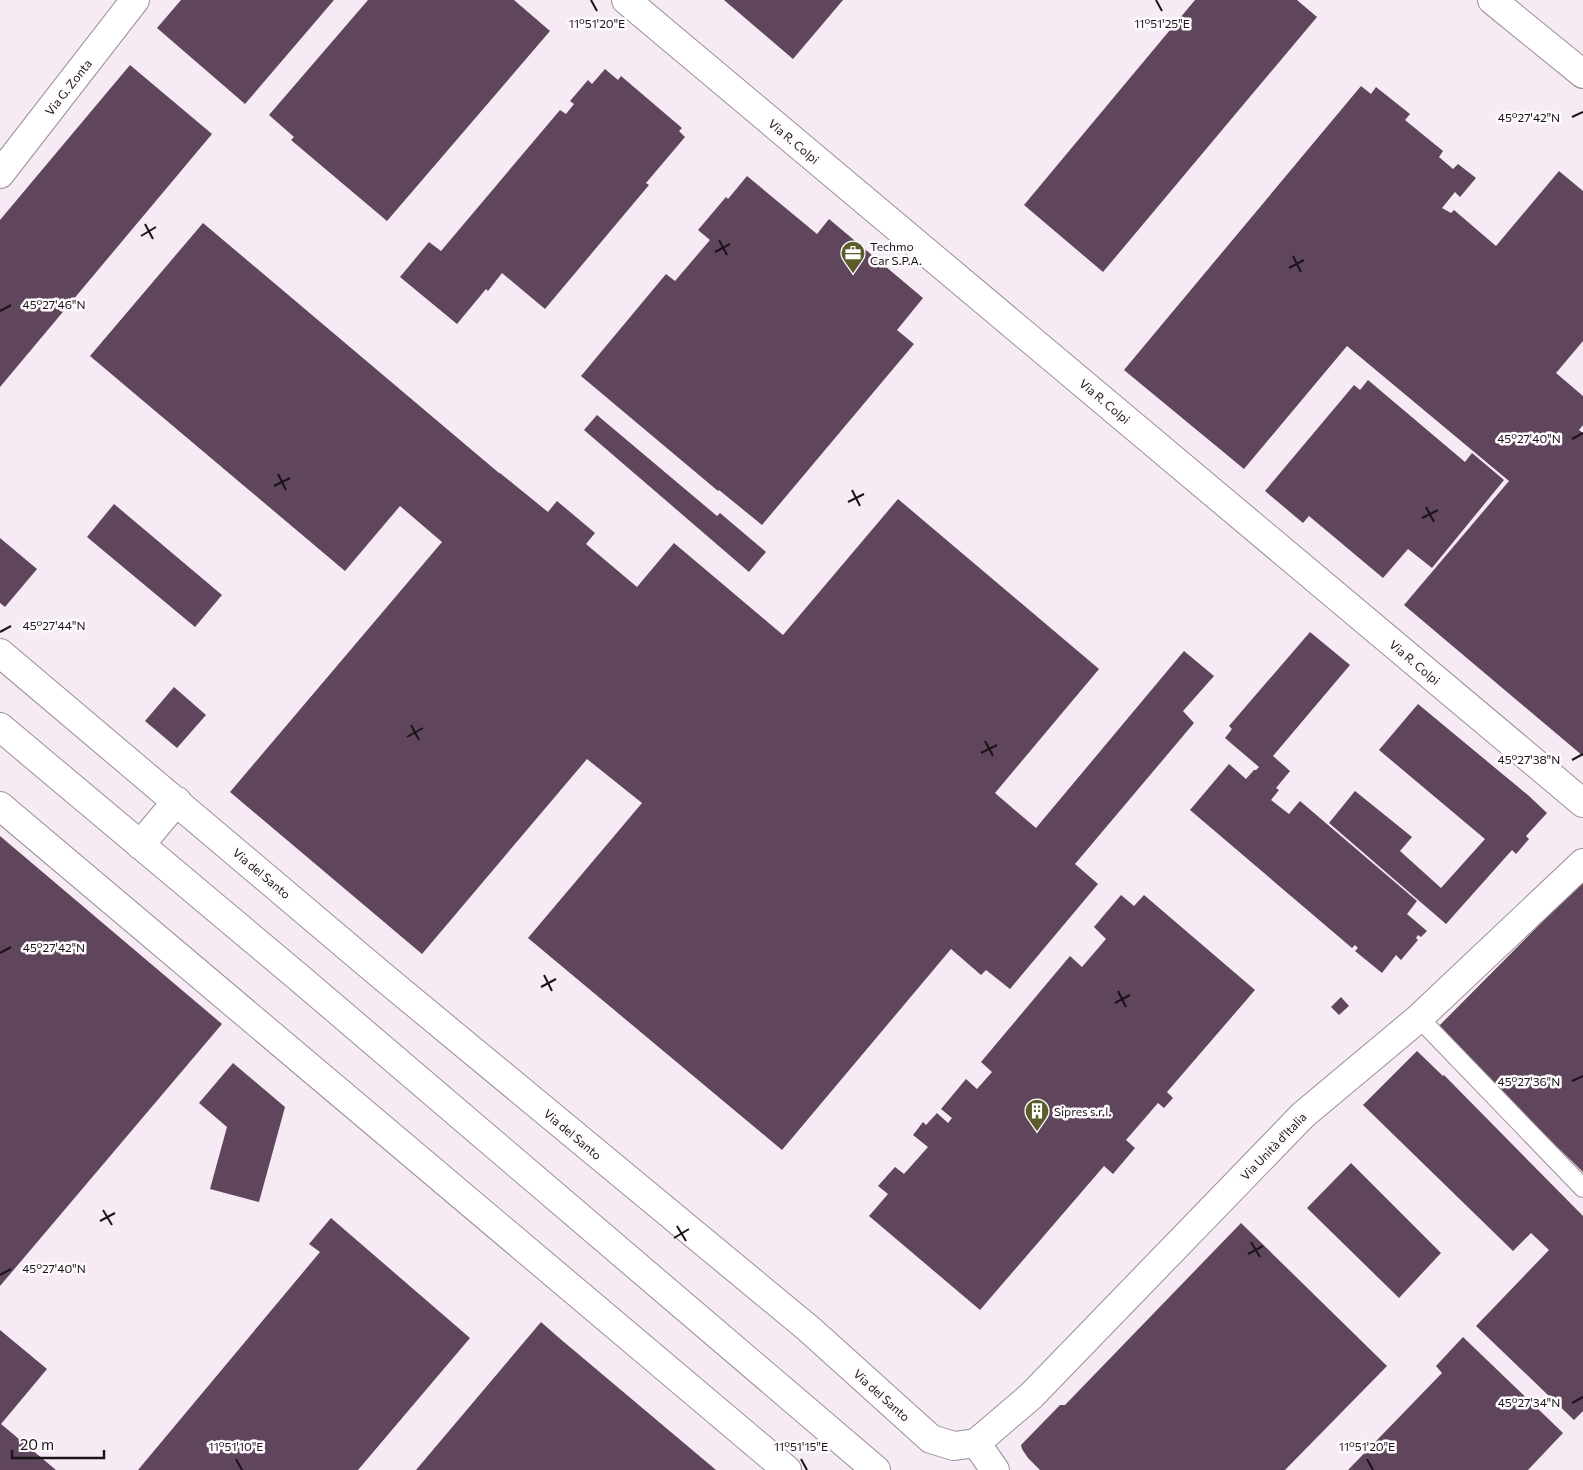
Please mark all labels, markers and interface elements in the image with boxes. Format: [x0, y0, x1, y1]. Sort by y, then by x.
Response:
text: 11°51'20"E [569, 16, 625, 30]
text: 11°51'25"E [1134, 16, 1190, 30]
street label: Via G. Zonta [42, 56, 94, 118]
text: 45°27'42"N [1498, 110, 1560, 124]
street label: Via R. Colpi [766, 116, 822, 166]
place label: Techmo Car S.P.A. [870, 239, 922, 267]
office icon: Techmo Car S.P.A. [840, 240, 866, 274]
text: 45°27'46"N [22, 297, 86, 311]
street label: Via R. Colpi [1077, 376, 1133, 426]
text: 45°27'40"N [1497, 431, 1561, 445]
text: 45°27'44"N [22, 618, 86, 632]
street label: Via R. Colpi [1387, 637, 1443, 687]
text: 45°27'38"N [1498, 752, 1560, 766]
street label: Via del Santo [230, 845, 294, 901]
text: 45°27'42"N [23, 940, 85, 954]
text: 45°27'36"N [1498, 1074, 1560, 1088]
building icon: Sipres s.r.l. [1024, 1098, 1050, 1132]
place label: Sipres s.r.l. [1054, 1104, 1111, 1118]
street label: Via del Santo [541, 1106, 605, 1162]
street label: Via Unità d'Italia [1237, 1109, 1309, 1183]
text: 45°27'40"N [22, 1261, 86, 1275]
street label: Via del Santo [851, 1366, 913, 1424]
text: 45°27'34"N [1498, 1395, 1560, 1409]
scale bar [12, 1428, 105, 1460]
text: 20 m [20, 1435, 54, 1453]
text: 11°51'10"E [209, 1439, 264, 1453]
text: 11°51'15"E [774, 1439, 828, 1453]
text: 11°51'20"E [1339, 1439, 1395, 1453]

